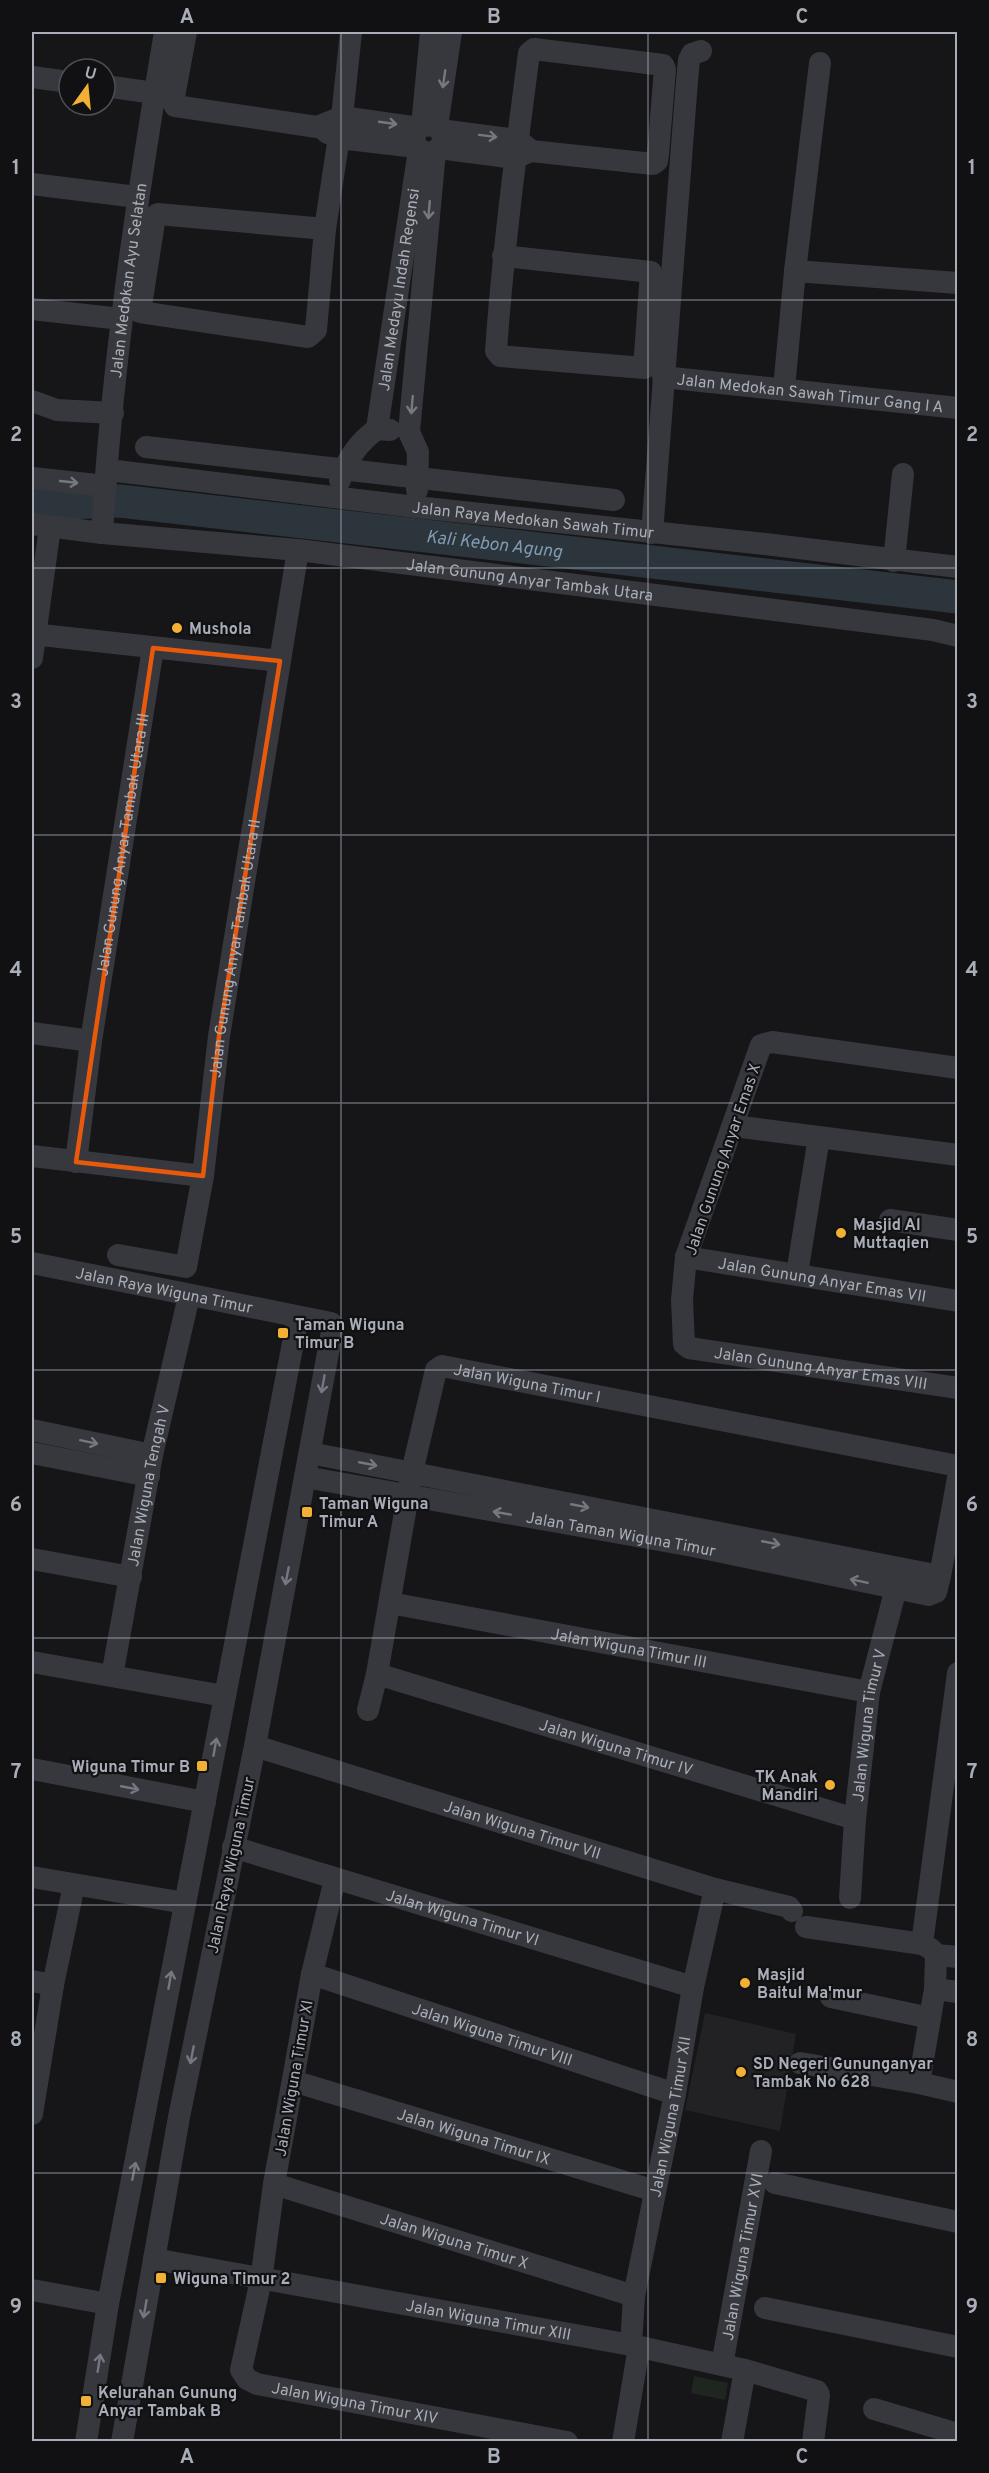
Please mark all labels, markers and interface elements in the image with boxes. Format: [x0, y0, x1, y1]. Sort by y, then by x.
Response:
text: A [180, 5, 194, 31]
text: B [487, 5, 501, 31]
text: C [796, 5, 808, 31]
north arrow [57, 57, 117, 117]
text: U [82, 63, 98, 86]
one-way arrow [439, 69, 450, 89]
one-way arrow [378, 118, 397, 129]
one-way arrow [477, 131, 497, 142]
text: 1 [12, 156, 20, 182]
text: 1 [968, 156, 976, 182]
street label: Jalan Medokan Ayu Selatan [107, 182, 153, 379]
street label: Jalan Medayu Indah Regensi [375, 187, 425, 393]
one-way arrow [423, 200, 434, 220]
street label: Jalan Medokan Sawah Timur Gang I A [676, 371, 944, 418]
one-way arrow [406, 394, 417, 414]
text: 2 [10, 423, 22, 449]
text: 2 [966, 423, 978, 449]
one-way arrow [59, 477, 78, 488]
street label: Jalan Raya Medokan Sawah Timur [411, 499, 655, 544]
water label: Kali Kebon Agung [425, 526, 564, 565]
street label: Jalan Gunung Anyar Tambak Utara [405, 556, 654, 607]
place label: Mushola [189, 620, 251, 640]
marker: Mushola [170, 621, 184, 635]
text: 3 [10, 690, 22, 716]
text: 3 [966, 690, 978, 716]
street label: Jalan Gunung Anyar Tambak Utara III [93, 712, 155, 978]
street label: Jalan Gunung Anyar Tambak Utara II [206, 818, 266, 1079]
text: 4 [10, 958, 22, 984]
text: 4 [966, 958, 978, 984]
street label: Jalan Gunung Anyar Emas X [682, 1061, 766, 1258]
place label: Masjid Al Muttaqien [853, 1216, 929, 1254]
text: 5 [10, 1225, 22, 1251]
text: 5 [966, 1225, 978, 1251]
marker: Masjid Al Muttaqien [834, 1226, 848, 1240]
street label: Jalan Gunung Anyar Emas VII [716, 1254, 928, 1308]
street label: Jalan Raya Wiguna Timur [74, 1264, 254, 1319]
place label: Taman Wiguna Timur B [295, 1316, 404, 1354]
marker: Taman Wiguna Timur B [276, 1326, 290, 1340]
street label: Jalan Gunung Anyar Emas VIII [713, 1344, 928, 1395]
street label: Jalan Wiguna Timur I [452, 1360, 602, 1409]
one-way arrow [317, 1374, 328, 1393]
street label: Jalan Wiguna Tengah V [124, 1403, 175, 1568]
one-way arrow [79, 1437, 98, 1448]
one-way arrow [357, 1459, 377, 1470]
text: 6 [10, 1493, 22, 1519]
text: 6 [966, 1493, 978, 1519]
place label: Taman Wiguna Timur A [319, 1495, 428, 1533]
one-way arrow [569, 1501, 589, 1512]
marker: Taman Wiguna Timur A [300, 1505, 314, 1519]
one-way arrow [493, 1507, 512, 1518]
street label: Jalan Taman Wiguna Timur [524, 1508, 717, 1562]
one-way arrow [761, 1538, 780, 1549]
one-way arrow [281, 1565, 292, 1585]
one-way arrow [849, 1575, 869, 1586]
street label: Jalan Wiguna Timur III [549, 1625, 708, 1674]
street label: Jalan Wiguna Timur V [849, 1647, 892, 1803]
street label: Jalan Wiguna Timur IV [536, 1716, 695, 1781]
one-way arrow [210, 1738, 221, 1757]
place label: Wiguna Timur B [71, 1758, 190, 1778]
marker: Wiguna Timur B [195, 1759, 209, 1773]
text: 7 [11, 1760, 21, 1786]
text: 7 [967, 1760, 977, 1786]
place label: TK Anak Mandiri [755, 1768, 818, 1806]
street label: Jalan Raya Wiguna Timur [203, 1775, 260, 1956]
marker: TK Anak Mandiri [823, 1778, 837, 1792]
one-way arrow [120, 1783, 140, 1794]
street label: Jalan Wiguna Timur VII [441, 1797, 603, 1865]
street label: Jalan Wiguna Timur VI [383, 1886, 541, 1952]
place label: Masjid Baitul Ma'mur [757, 1966, 863, 2004]
one-way arrow [165, 1970, 176, 1990]
marker: Masjid Baitul Ma'mur [738, 1976, 752, 1990]
street label: Jalan Wiguna Timur XI [271, 1999, 319, 2158]
street label: Jalan Wiguna Timur VIII [409, 2000, 575, 2071]
text: 8 [10, 2028, 22, 2054]
text: 8 [966, 2028, 978, 2054]
street label: Jalan Wiguna Timur XII [646, 2035, 697, 2199]
one-way arrow [186, 2045, 197, 2064]
place label: SD Negeri Gununganyar Tambak No 628 [753, 2055, 933, 2093]
marker: SD Negeri Gununganyar Tambak No 628 [734, 2065, 748, 2079]
street label: Jalan Wiguna Timur IX [394, 2105, 552, 2171]
one-way arrow [129, 2162, 140, 2182]
street label: Jalan Wiguna Timur XVI [719, 2172, 769, 2342]
street label: Jalan Wiguna Timur X [377, 2210, 531, 2275]
place label: Wiguna Timur 2 [173, 2270, 290, 2290]
marker: Wiguna Timur 2 [154, 2271, 168, 2285]
text: 9 [10, 2295, 22, 2321]
text: 9 [966, 2295, 978, 2321]
street label: Jalan Wiguna Timur XIII [404, 2297, 573, 2346]
one-way arrow [140, 2299, 151, 2318]
one-way arrow [94, 2354, 105, 2373]
street label: Jalan Wiguna Timur XIV [270, 2379, 440, 2430]
place label: Kelurahan Gunung Anyar Tambak B [98, 2384, 237, 2422]
marker: Kelurahan Gunung Anyar Tambak B [79, 2394, 93, 2408]
text: A [180, 2445, 194, 2471]
text: B [487, 2445, 501, 2471]
text: C [796, 2445, 808, 2471]

